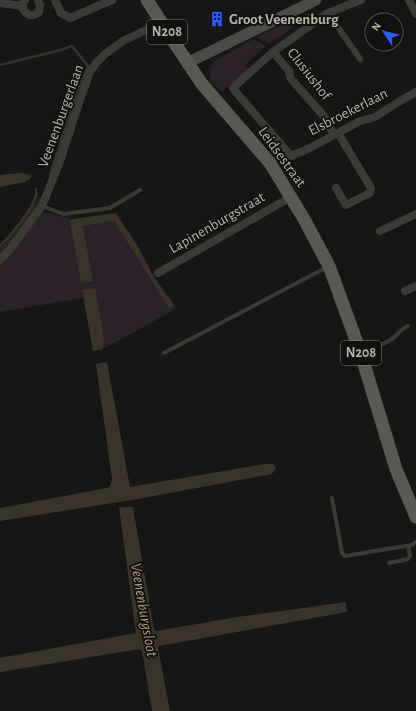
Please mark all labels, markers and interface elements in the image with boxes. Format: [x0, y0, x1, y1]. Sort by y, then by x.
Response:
building icon: Groot Veenenburg [208, 10, 226, 28]
place label: Groot Veenenburg [229, 12, 339, 27]
north arrow [364, 12, 404, 52]
road number: N208 [147, 20, 187, 44]
text: N [370, 20, 383, 33]
street label: Clusiushof [284, 45, 335, 104]
street label: Veenenburgerlaan [35, 63, 87, 169]
street label: Elsbroekerlaan [306, 86, 390, 138]
street label: Leidsestraat [255, 124, 309, 190]
street label: Lapinenburgstraat [167, 189, 268, 256]
road number: N208 [341, 341, 381, 365]
water label: Veenenburgsloot [128, 562, 160, 659]

